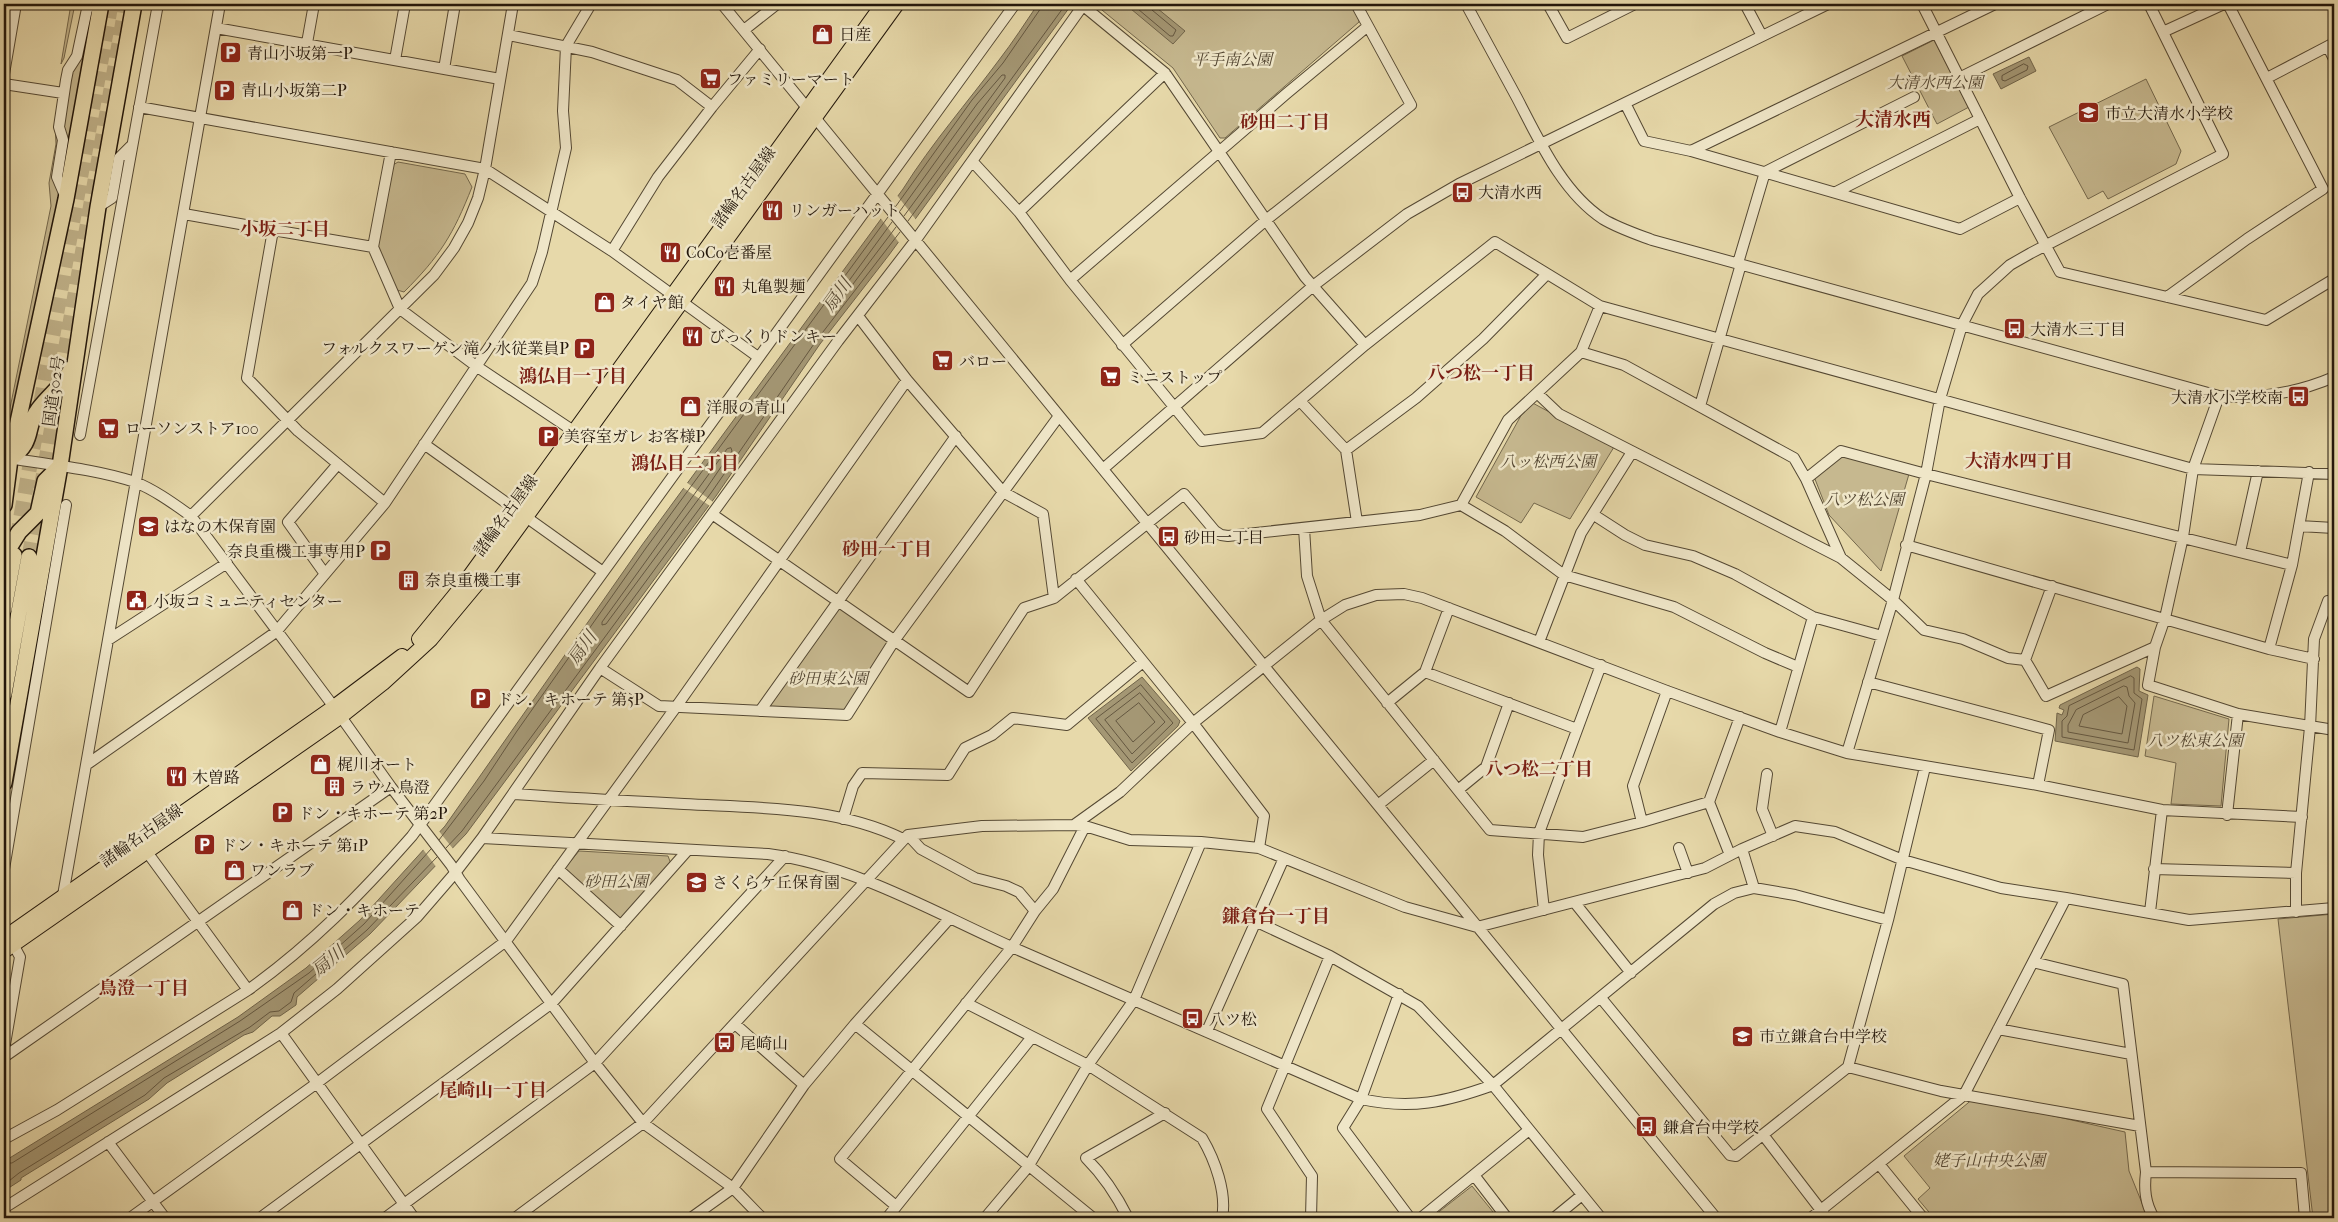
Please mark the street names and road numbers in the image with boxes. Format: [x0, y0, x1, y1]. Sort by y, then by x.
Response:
street label: 諸輪名古屋線 [708, 143, 779, 232]
street label: 国道302号 [39, 354, 68, 428]
street label: 諸輪名古屋線 [470, 471, 541, 560]
street label: 諸輪名古屋線 [97, 800, 186, 871]

